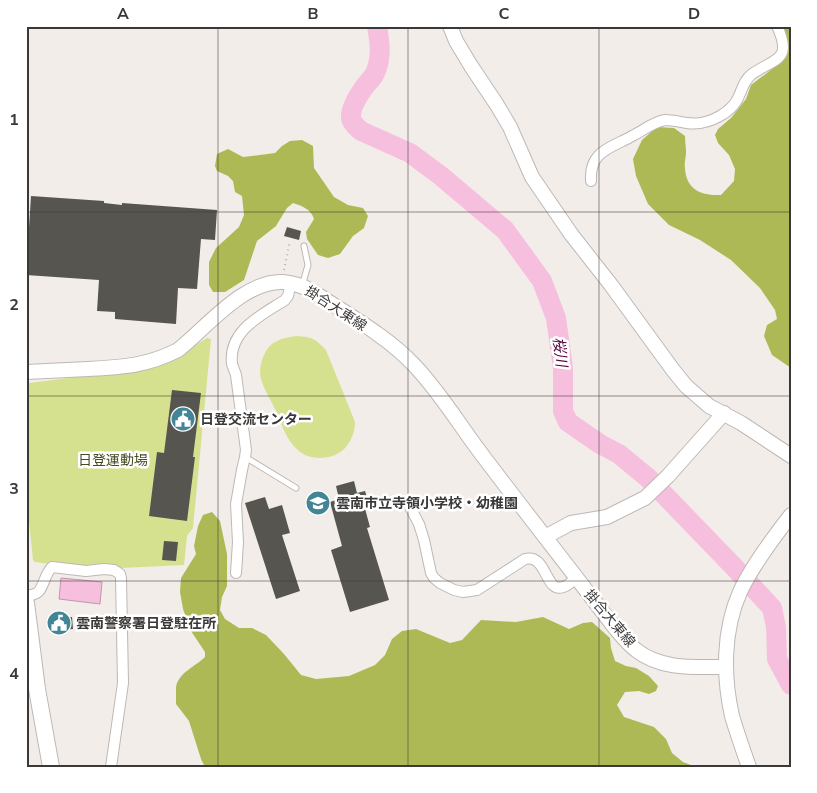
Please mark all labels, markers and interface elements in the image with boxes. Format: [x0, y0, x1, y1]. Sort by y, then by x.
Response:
text: A [117, 3, 129, 25]
text: B [307, 3, 319, 25]
text: C [499, 3, 510, 25]
text: D [688, 3, 700, 25]
text: 1 [9, 109, 19, 131]
street label: 掛合大東線 [301, 281, 370, 335]
text: 2 [9, 294, 19, 316]
water label: 桜川 [548, 336, 572, 370]
public building icon: 日登交流センター [170, 406, 196, 432]
place label: 日登交流センター [200, 410, 312, 429]
park label: 日登運動場 [78, 451, 148, 470]
text: 3 [9, 478, 19, 500]
school or university icon: 雲南市立寺領小学校・幼稚園 [305, 490, 331, 516]
place label: 雲南市立寺領小学校・幼稚園 [336, 494, 518, 513]
street label: 掛合大東線 [580, 585, 639, 651]
public building icon: 雲南警察署日登駐在所 [46, 610, 72, 636]
place label: 雲南警察署日登駐在所 [76, 614, 216, 633]
text: 4 [9, 663, 19, 685]

